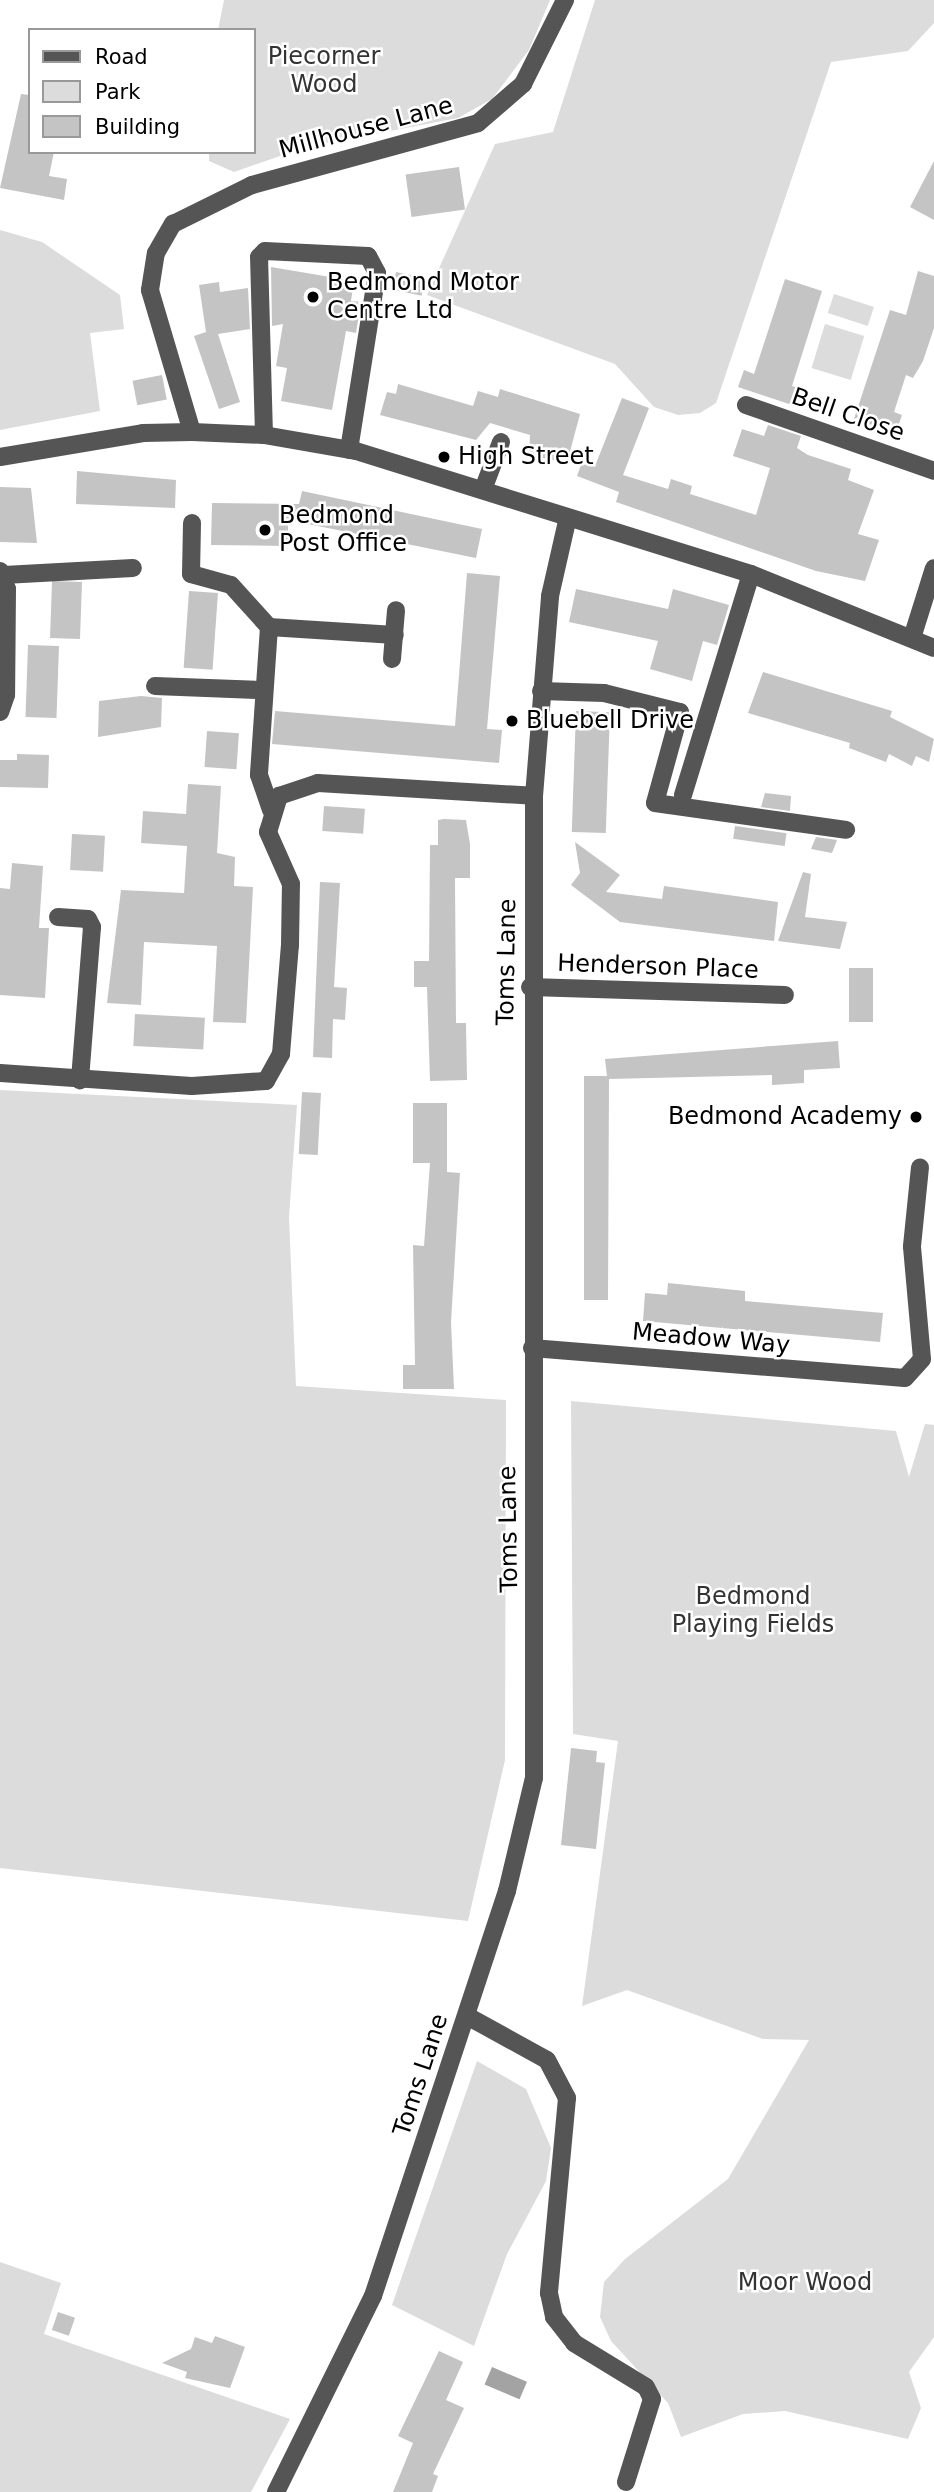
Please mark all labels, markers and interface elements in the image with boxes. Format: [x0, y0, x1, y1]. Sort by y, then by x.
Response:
legend [28, 28, 256, 154]
park label: Piecorner Wood [268, 43, 380, 99]
text: Road [95, 45, 148, 69]
text: Park [95, 80, 140, 104]
street label: Millhouse Lane [276, 91, 456, 165]
text: Building [95, 115, 180, 139]
place label: Bedmond Motor Centre Ltd [327, 269, 519, 325]
marker: Bedmond Motor Centre Ltd [305, 289, 321, 305]
street label: Bell Close [788, 382, 908, 448]
place label: High Street [458, 443, 594, 471]
marker: High Street [436, 449, 452, 465]
place label: Bedmond Post Office [279, 502, 407, 558]
marker: Bedmond Post Office [257, 522, 273, 538]
place label: Bluebell Drive [526, 707, 694, 735]
marker: Bluebell Drive [504, 713, 520, 729]
street label: Toms Lane [491, 898, 523, 1026]
street label: Henderson Place [557, 949, 759, 985]
place label: Bedmond Academy [668, 1103, 902, 1131]
marker: Bedmond Academy [908, 1109, 924, 1125]
street label: Meadow Way [631, 1318, 791, 1360]
street label: Toms Lane [493, 1465, 525, 1593]
park label: Bedmond Playing Fields [672, 1583, 834, 1639]
street label: Toms Lane [388, 2010, 454, 2140]
park label: Moor Wood [738, 2269, 872, 2297]

